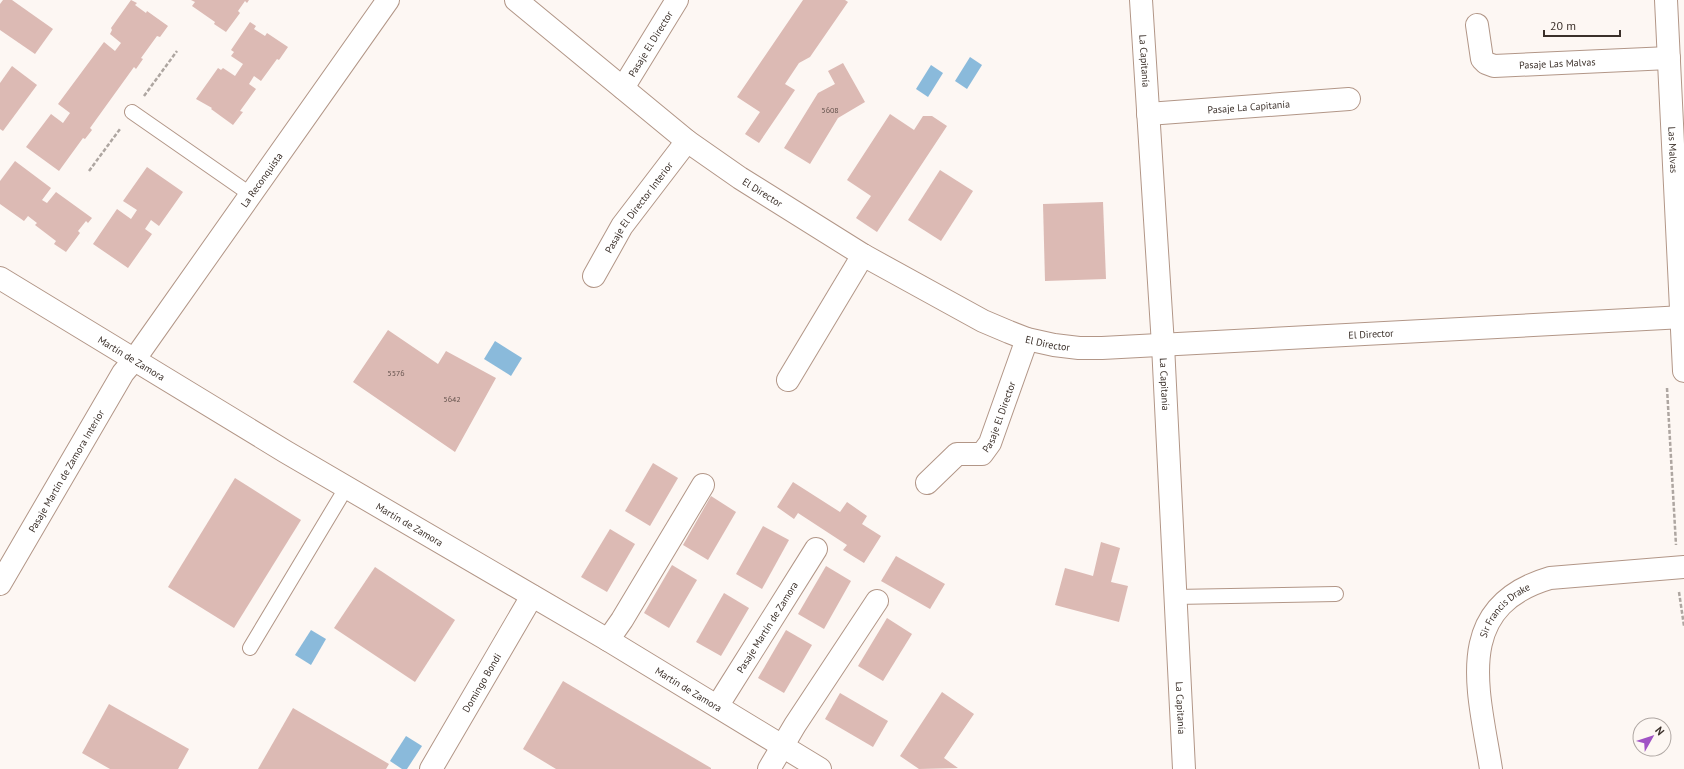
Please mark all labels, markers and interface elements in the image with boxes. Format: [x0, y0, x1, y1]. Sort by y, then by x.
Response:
street label: Pasaje El Director [625, 8, 676, 79]
scale bar [1544, 12, 1620, 38]
text: 20 m [1550, 18, 1576, 33]
street label: La Capitanía [1136, 34, 1153, 88]
street label: Pasaje Las Malvas [1519, 55, 1596, 72]
street label: Pasaje La Capitanía [1207, 97, 1290, 117]
house number: 5608 [821, 105, 839, 115]
street label: Las Malvas [1665, 126, 1680, 173]
street label: La Reconquista [238, 150, 286, 210]
street label: Pasaje El Director Interior [602, 159, 676, 256]
street label: El Director [740, 175, 785, 210]
street label: El Director [1348, 326, 1394, 342]
street label: Martín de Zamora [96, 333, 167, 384]
street label: El Director [1024, 333, 1071, 354]
street label: La Capitanía [1157, 358, 1172, 411]
house number: 5576 [387, 368, 405, 378]
street label: Pasaje El Director [979, 379, 1019, 455]
house number: 5642 [443, 394, 461, 404]
street label: Pasaje Martín de Zamora Interior [26, 407, 108, 535]
street label: Martín de Zamora [373, 500, 445, 549]
street label: Pasaje Martín de Zamora [734, 579, 801, 676]
street label: Sir Francis Drake [1477, 580, 1532, 639]
street label: Domingo Bondi [459, 651, 504, 715]
street label: Martín de Zamora [653, 664, 724, 715]
street label: La Capitanía [1173, 681, 1188, 735]
north arrow [1632, 717, 1672, 757]
text: N [1652, 723, 1667, 738]

